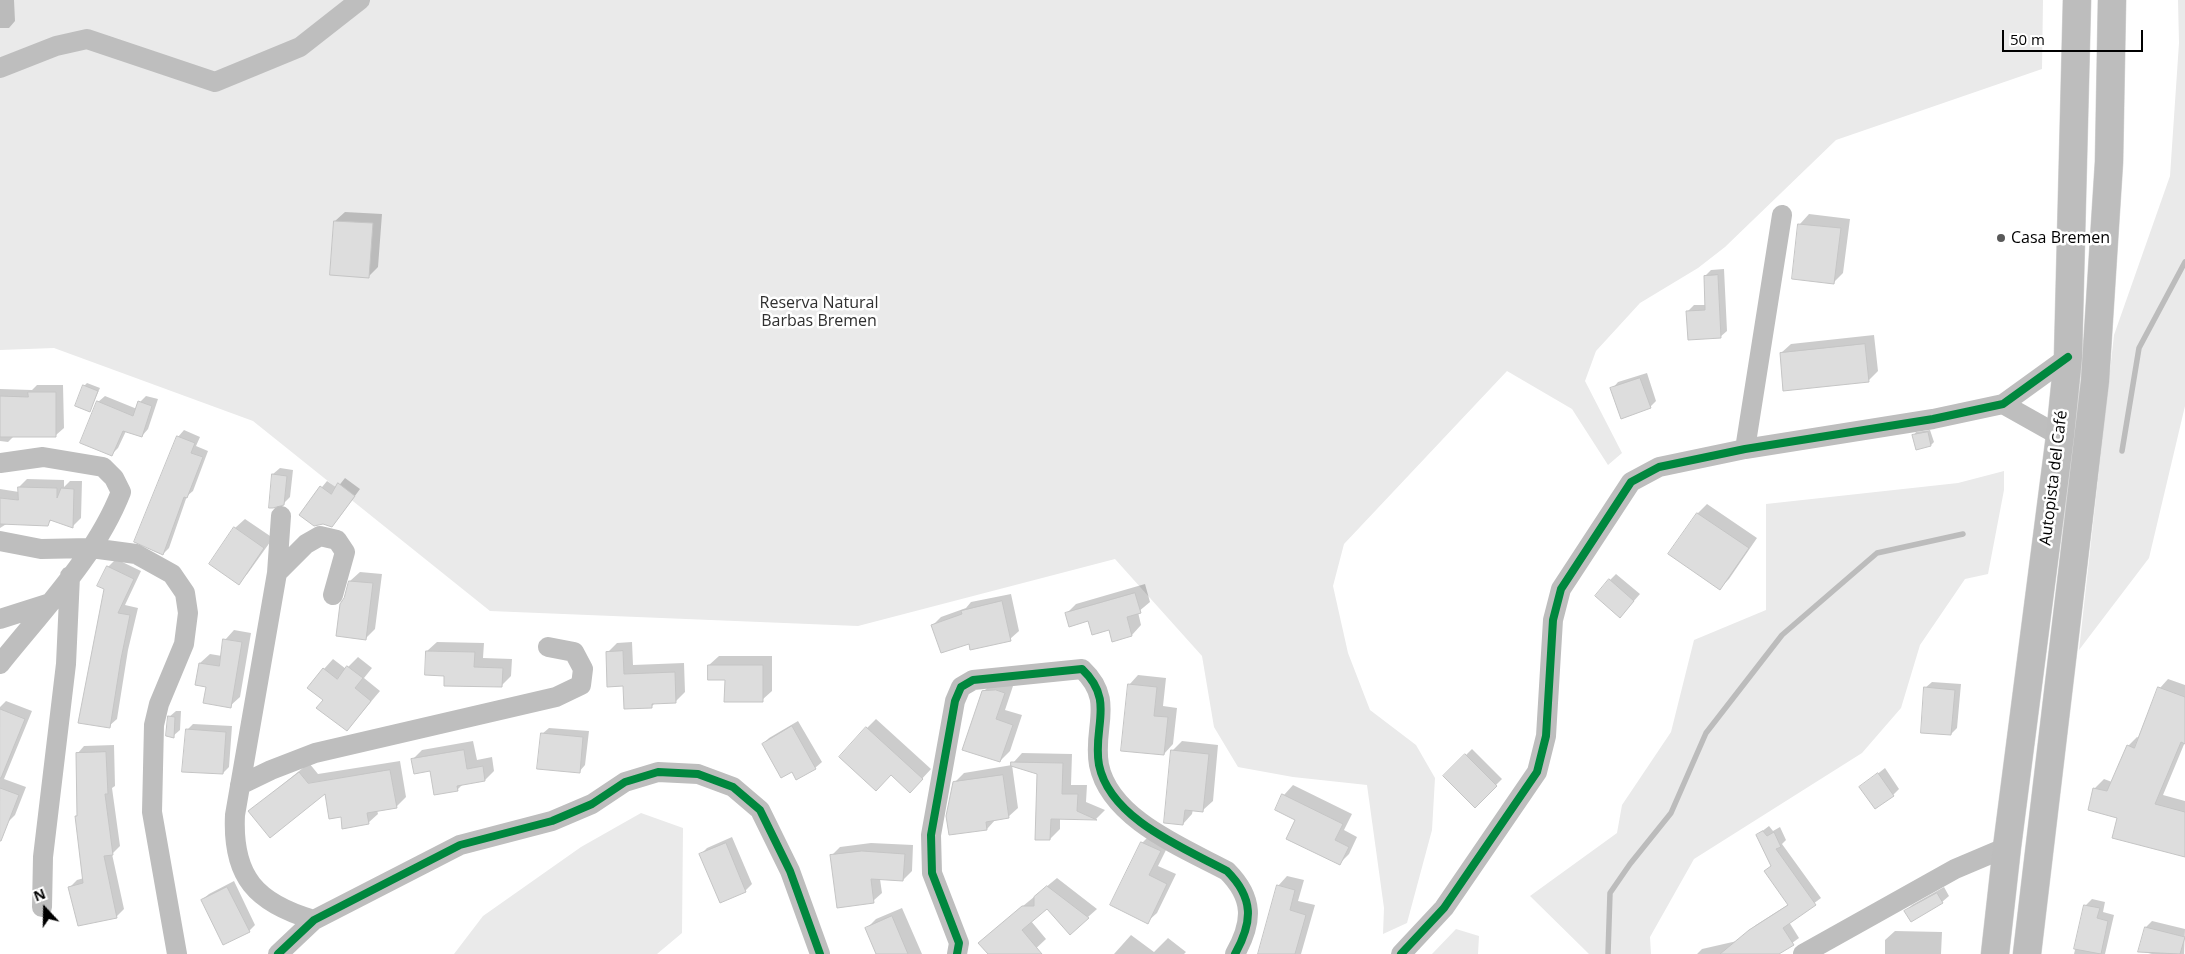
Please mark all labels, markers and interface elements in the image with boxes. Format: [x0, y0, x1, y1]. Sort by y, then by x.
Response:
scale bar [2005, 20, 2146, 52]
text: 50 m [2010, 29, 2045, 49]
place label: Casa Bremen [2011, 228, 2110, 248]
marker: Casa Bremen [1995, 232, 2007, 244]
park label: Reserva Natural Barbas Bremen [760, 293, 878, 331]
street label: Autopista del Café [2036, 409, 2072, 547]
north arrow [20, 884, 70, 934]
text: N [31, 884, 48, 905]

